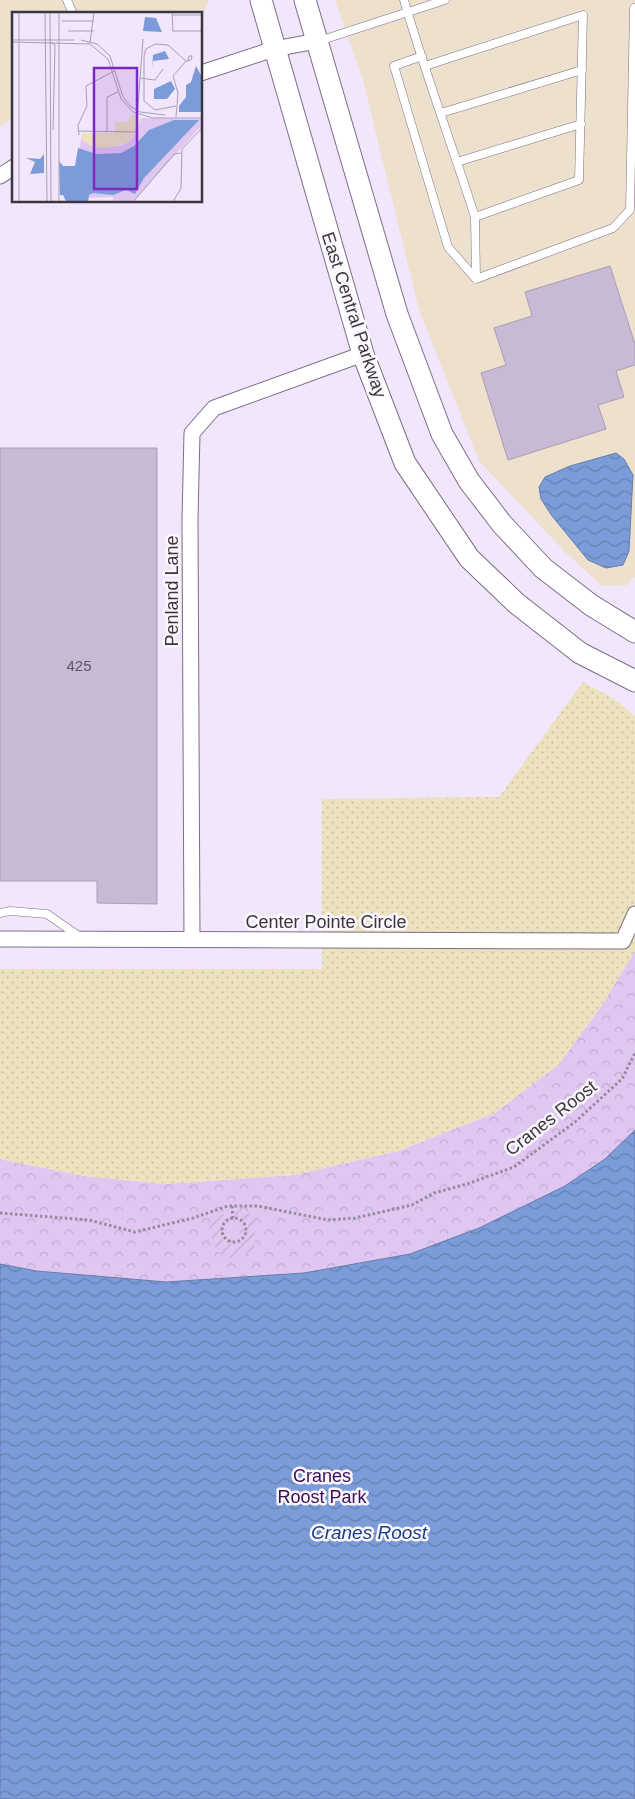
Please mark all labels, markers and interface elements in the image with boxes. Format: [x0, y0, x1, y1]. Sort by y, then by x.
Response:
inset map [12, 12, 202, 202]
street label: East Central Parkway [318, 230, 390, 400]
street label: Penland Lane [162, 535, 182, 647]
house number: 425 [66, 657, 92, 674]
street label: Center Pointe Circle [245, 912, 407, 932]
street label: Cranes Roost [501, 1076, 601, 1160]
park label: Cranes Roost Park [277, 1466, 368, 1507]
water label: Cranes Roost [311, 1522, 428, 1543]

